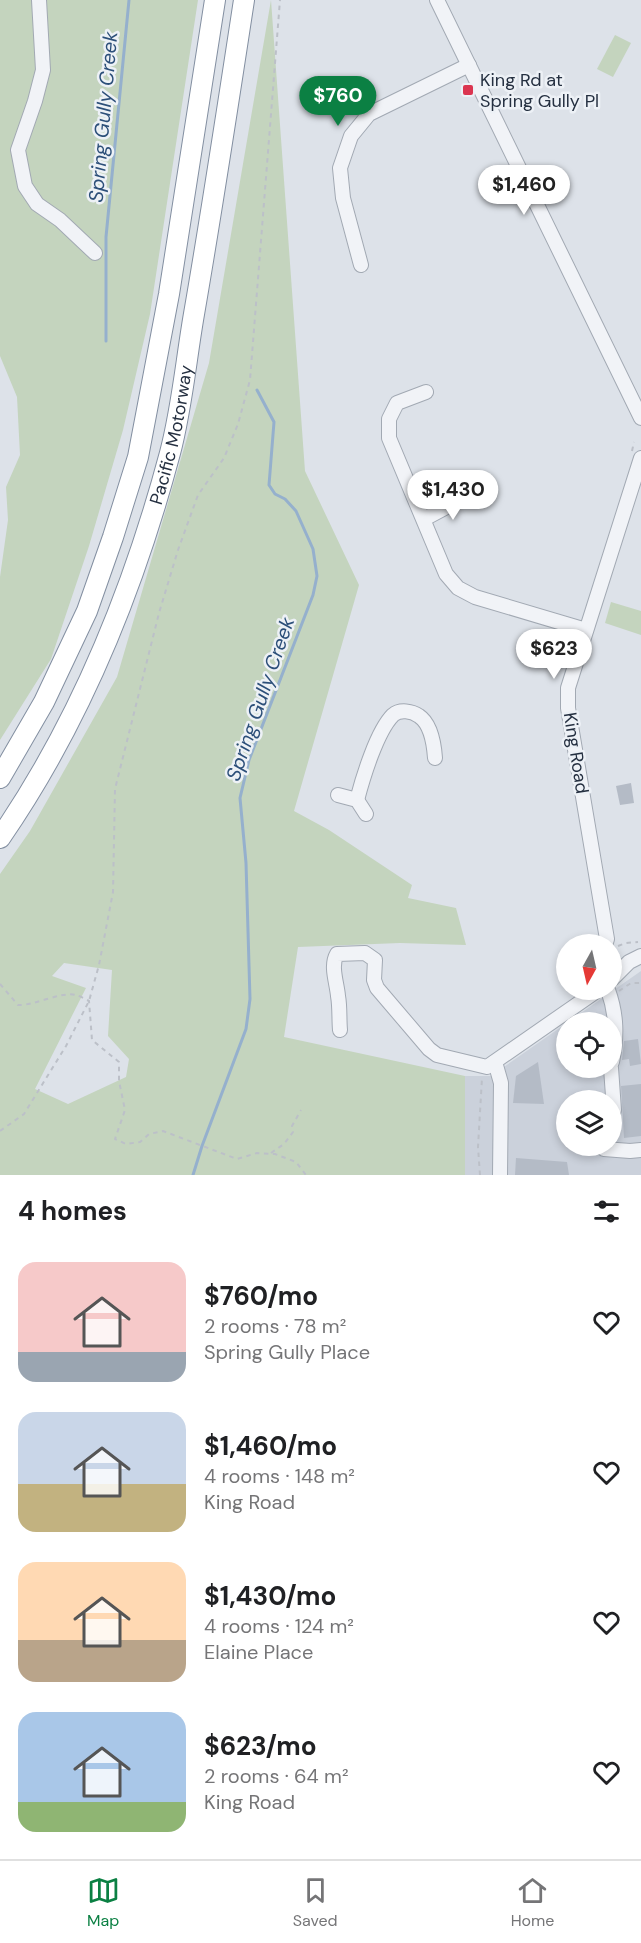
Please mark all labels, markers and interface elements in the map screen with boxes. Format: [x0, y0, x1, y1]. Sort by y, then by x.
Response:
water label: Spring Gully Creek [83, 30, 123, 204]
place label: King Rd at Spring Gully Pl [480, 68, 599, 113]
pin: $760 [302, 76, 374, 127]
text: $760 [313, 82, 363, 108]
marker: King Rd at Spring Gully Pl [461, 83, 475, 97]
pin: $1,460 [475, 165, 573, 216]
text: $1,460 [492, 171, 556, 197]
street label: Pacific Motorway [144, 364, 198, 507]
pin: $1,430 [404, 470, 502, 521]
text: $1,430 [421, 476, 485, 502]
water label: Spring Gully Creek [220, 613, 300, 784]
pin: $623 [518, 629, 590, 680]
text: $623 [530, 635, 578, 661]
street label: King Road [558, 711, 594, 795]
north arrow [556, 934, 622, 1000]
map controls [556, 934, 622, 1156]
button: locate [556, 1012, 622, 1078]
button: layers [556, 1090, 622, 1156]
text: 4 homes [18, 1194, 127, 1228]
icon: filters [590, 1195, 623, 1228]
text: $760/mo [204, 1279, 318, 1313]
icon: home [66, 1286, 138, 1358]
icon: heart [590, 1306, 623, 1339]
text: 2 rooms · 78 m² [204, 1313, 346, 1339]
text: Spring Gully Place [204, 1339, 370, 1365]
text: $1,460/mo [204, 1429, 337, 1463]
icon: home [66, 1436, 138, 1508]
icon: heart [590, 1456, 623, 1489]
text: 4 rooms · 148 m² [204, 1463, 355, 1489]
text: King Road [204, 1489, 295, 1515]
text: $1,430/mo [204, 1579, 336, 1613]
icon: home [66, 1586, 138, 1658]
icon: heart [590, 1606, 623, 1639]
text: 4 rooms · 124 m² [204, 1613, 354, 1639]
text: Elaine Place [204, 1639, 313, 1665]
text: $623/mo [204, 1729, 317, 1763]
icon: home [66, 1736, 138, 1808]
icon: heart [590, 1756, 623, 1789]
text: 2 rooms · 64 m² [204, 1763, 348, 1789]
text: King Road [204, 1789, 295, 1815]
tab: Map [87, 1874, 120, 1931]
tab: Saved [293, 1874, 338, 1931]
tab: Home [511, 1874, 554, 1931]

